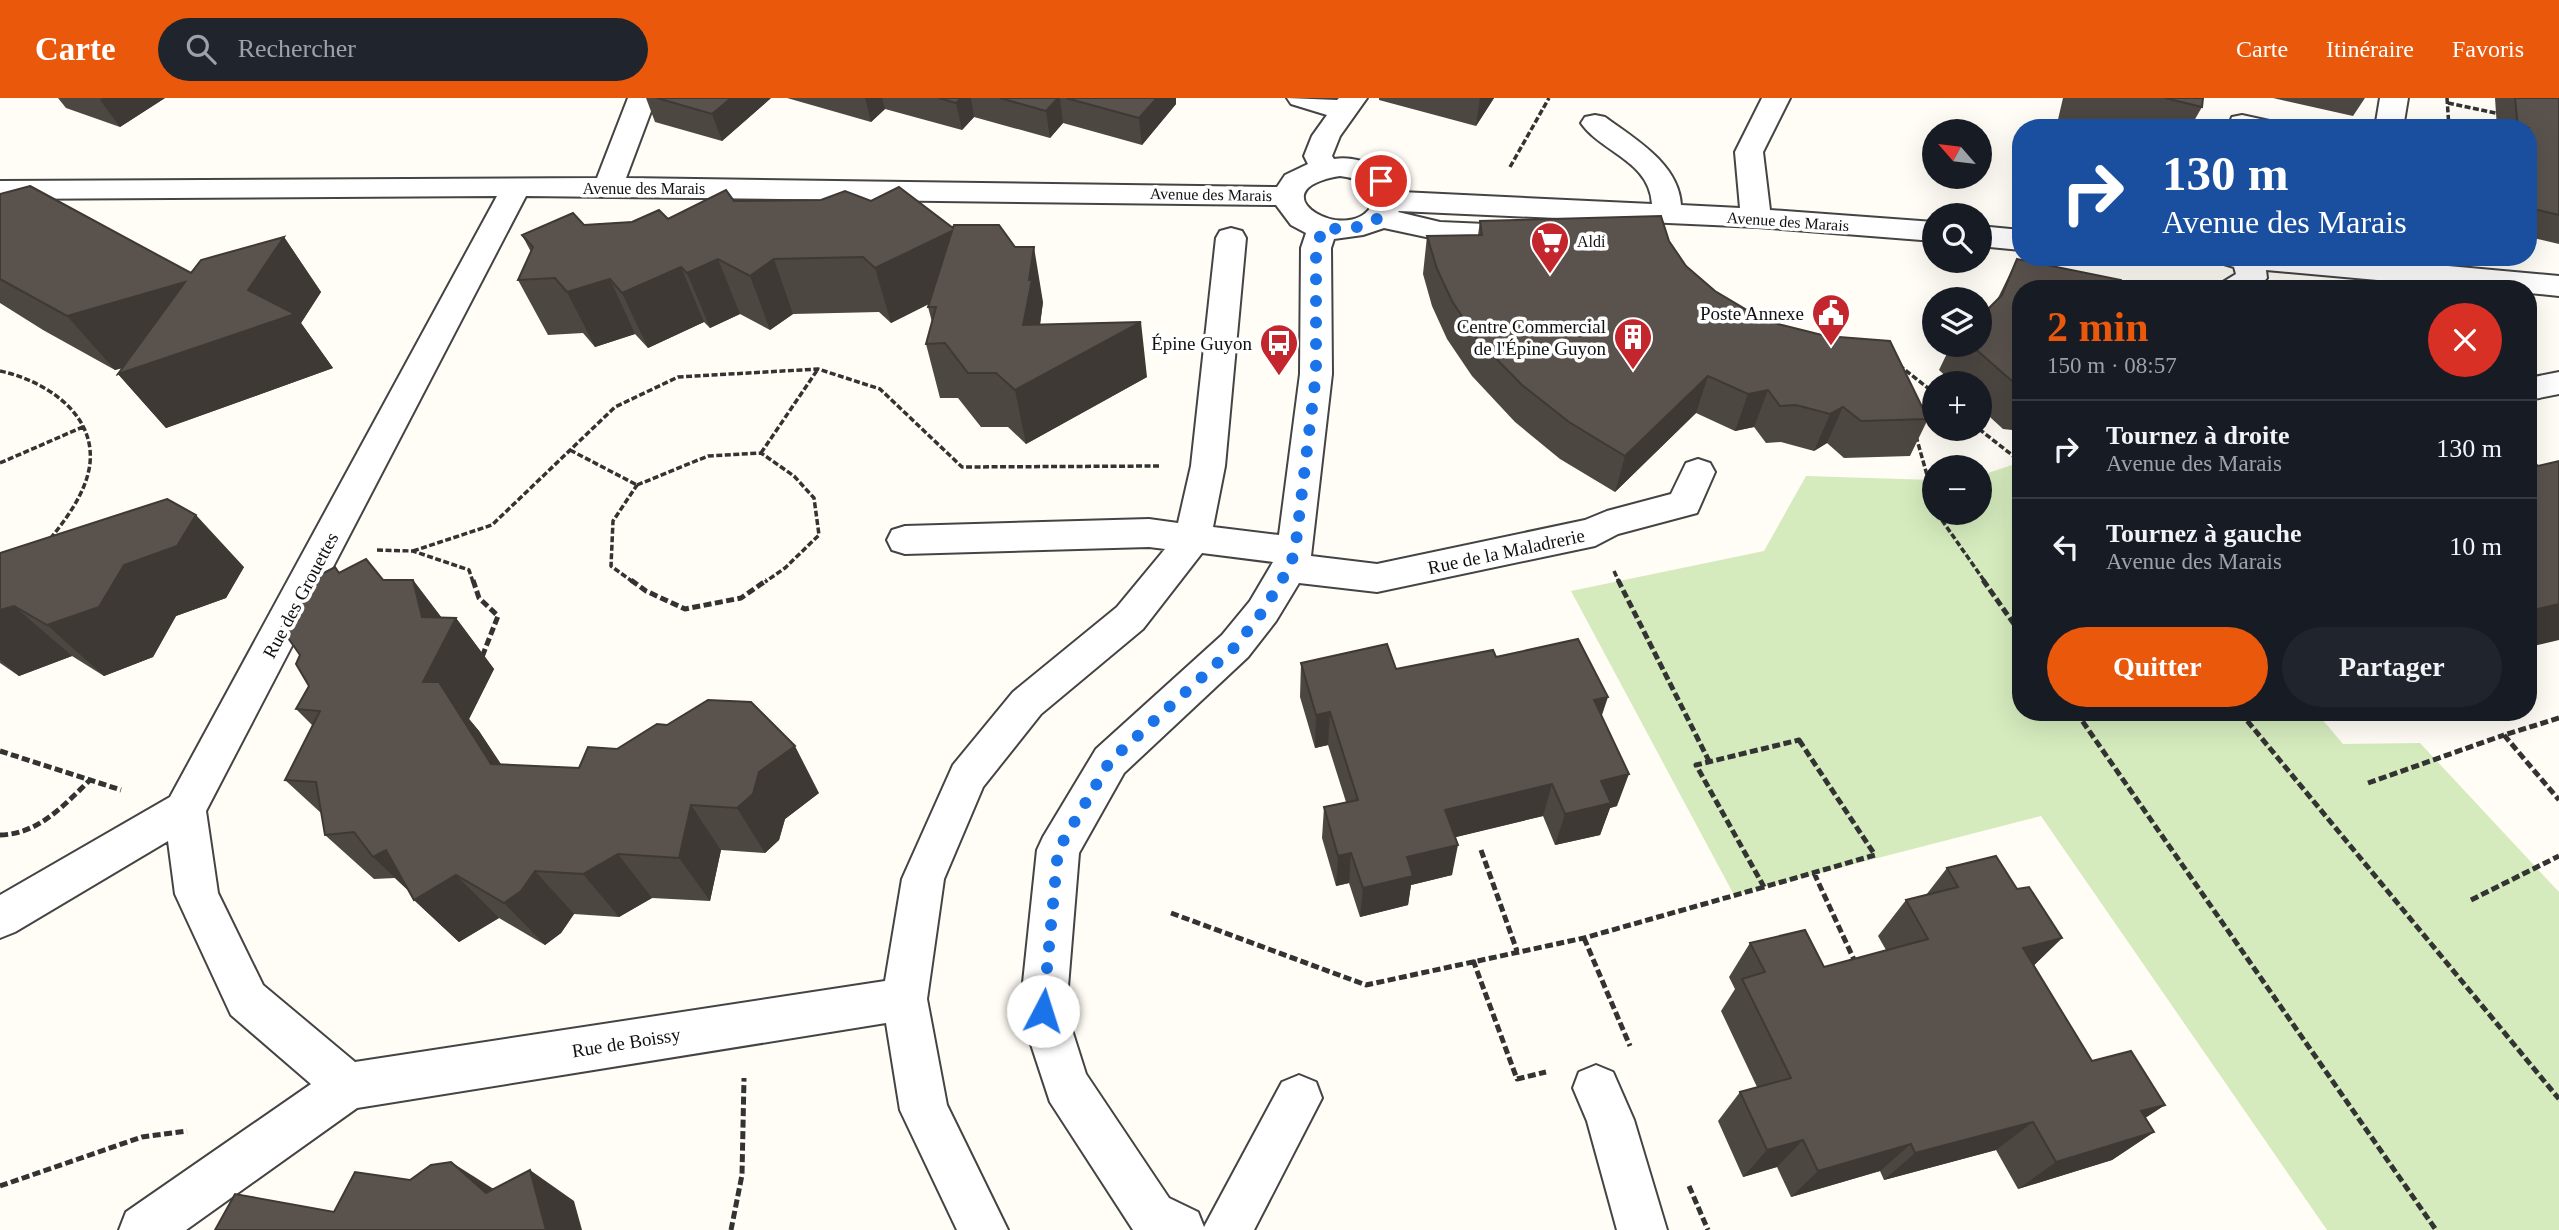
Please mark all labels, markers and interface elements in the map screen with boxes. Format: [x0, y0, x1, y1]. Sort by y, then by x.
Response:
search box [158, 18, 648, 81]
icon: search [182, 30, 220, 68]
text: Carte [35, 31, 116, 67]
text: Rechercher [238, 34, 356, 63]
text: Carte [2236, 36, 2288, 62]
text: Itinéraire [2326, 36, 2414, 62]
text: Favoris [2452, 36, 2524, 62]
north arrow [1922, 119, 1992, 189]
map controls [1922, 119, 1992, 525]
text: 130 m [2162, 146, 2289, 201]
icon: right [2047, 147, 2138, 238]
pin [1351, 151, 1411, 211]
icon: arrive [1362, 162, 1400, 200]
street label: Avenue des Marais [583, 180, 705, 197]
street label: Avenue des Marais [1150, 185, 1272, 204]
button: search [1922, 203, 1992, 273]
text: Avenue des Marais [2162, 204, 2407, 240]
street label: Avenue des Marais [1726, 209, 1850, 234]
supermarket icon: Aldi [1529, 220, 1571, 275]
place label: Aldi [1577, 233, 1606, 250]
button: layers [1922, 287, 1992, 357]
public building icon: Poste Annexe [1810, 292, 1852, 347]
place label: Poste Annexe [1700, 303, 1804, 324]
button: close [2428, 303, 2502, 377]
text: 2 min [2047, 304, 2149, 350]
place label: Centre Commercial de l'Épine Guyon [1457, 316, 1606, 359]
building icon: Centre Commercial de l'Épine Guyon [1612, 316, 1654, 371]
bus stop icon: Épine Guyon [1258, 322, 1300, 377]
place label: Épine Guyon [1151, 333, 1252, 354]
text: 150 m · 08:57 [2047, 353, 2177, 378]
button: + [1922, 371, 1992, 441]
text: Tournez à droite [2106, 421, 2289, 450]
icon: right [2047, 430, 2085, 468]
text: 130 m [2436, 434, 2502, 463]
text: Avenue des Marais [2106, 451, 2282, 476]
button: − [1922, 455, 1992, 525]
text: Tournez à gauche [2106, 519, 2302, 548]
street label: Rue de la Maladrerie [1426, 525, 1586, 578]
icon: left [2047, 528, 2085, 566]
street label: Rue des Grouettes [258, 529, 342, 662]
text: 10 m [2449, 532, 2502, 561]
text: Avenue des Marais [2106, 549, 2282, 574]
button: Quitter [2047, 627, 2268, 707]
button: Partager [2282, 627, 2502, 707]
position arrow [1006, 974, 1080, 1048]
street label: Rue de Boissy [570, 1023, 682, 1061]

